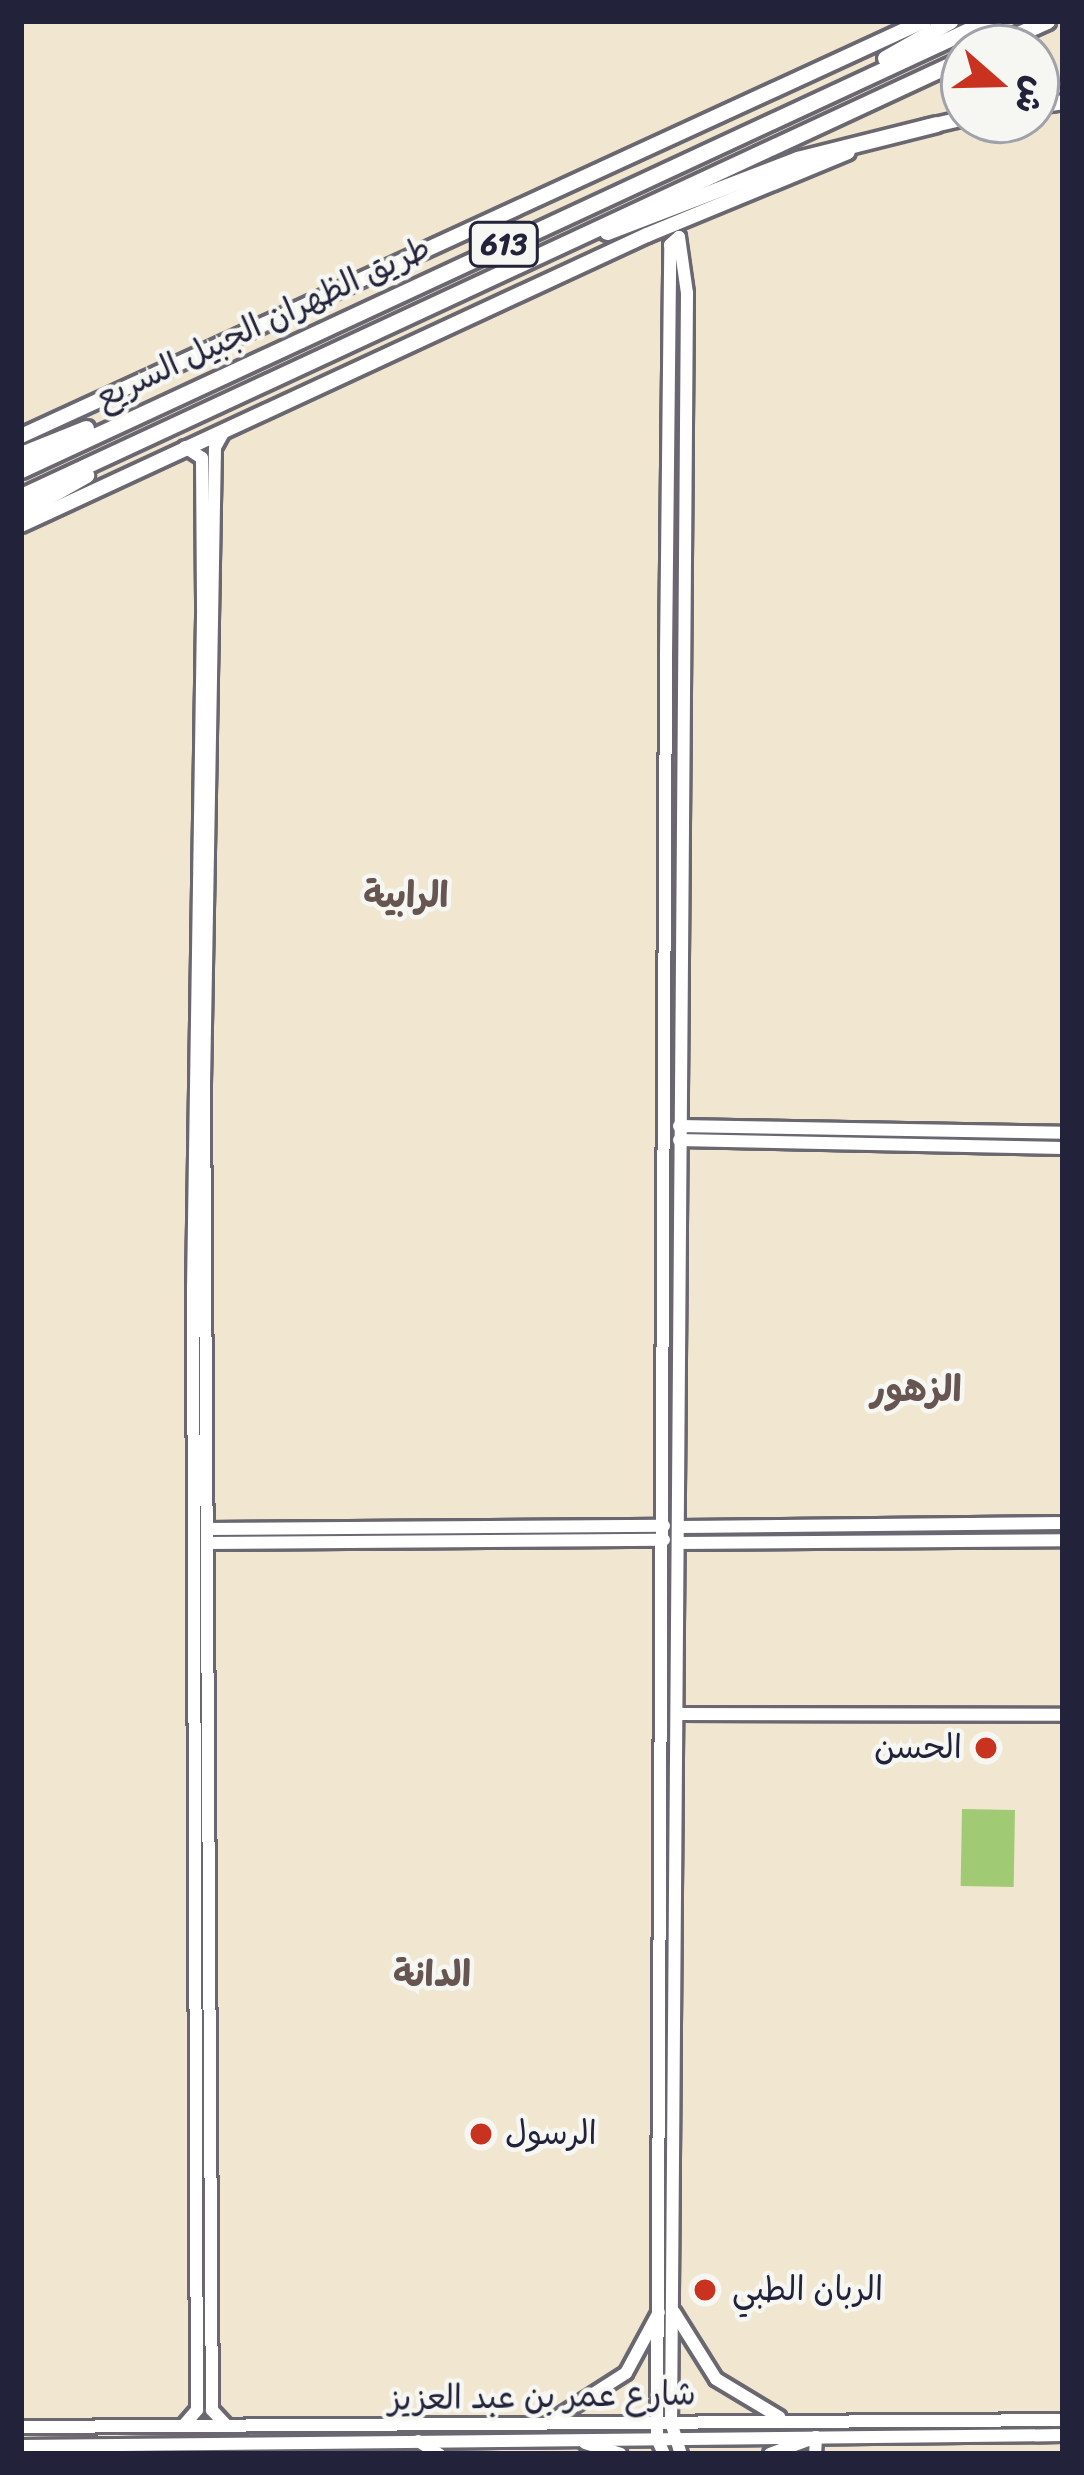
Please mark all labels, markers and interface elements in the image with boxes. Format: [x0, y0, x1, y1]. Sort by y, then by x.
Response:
north arrow [940, 24, 1060, 144]
text: ش [998, 68, 1064, 122]
road number: 613 [468, 220, 540, 268]
street label: طريق الظهران الجبيل السريع [89, 228, 437, 418]
district label: الرابية [363, 874, 449, 918]
district label: الزهور [870, 1368, 962, 1412]
place label: الحسن [874, 1728, 962, 1768]
marker: الحسن [973, 1735, 999, 1761]
district label: الدانة [393, 1953, 471, 1997]
place label: الرسول [505, 2114, 597, 2154]
marker: الرسول [468, 2121, 494, 2147]
place label: الربان الطبي [732, 2270, 883, 2310]
marker: الربان الطبي [689, 2274, 721, 2306]
street label: شارع عمر بن عبد العزيز [388, 2375, 696, 2419]

